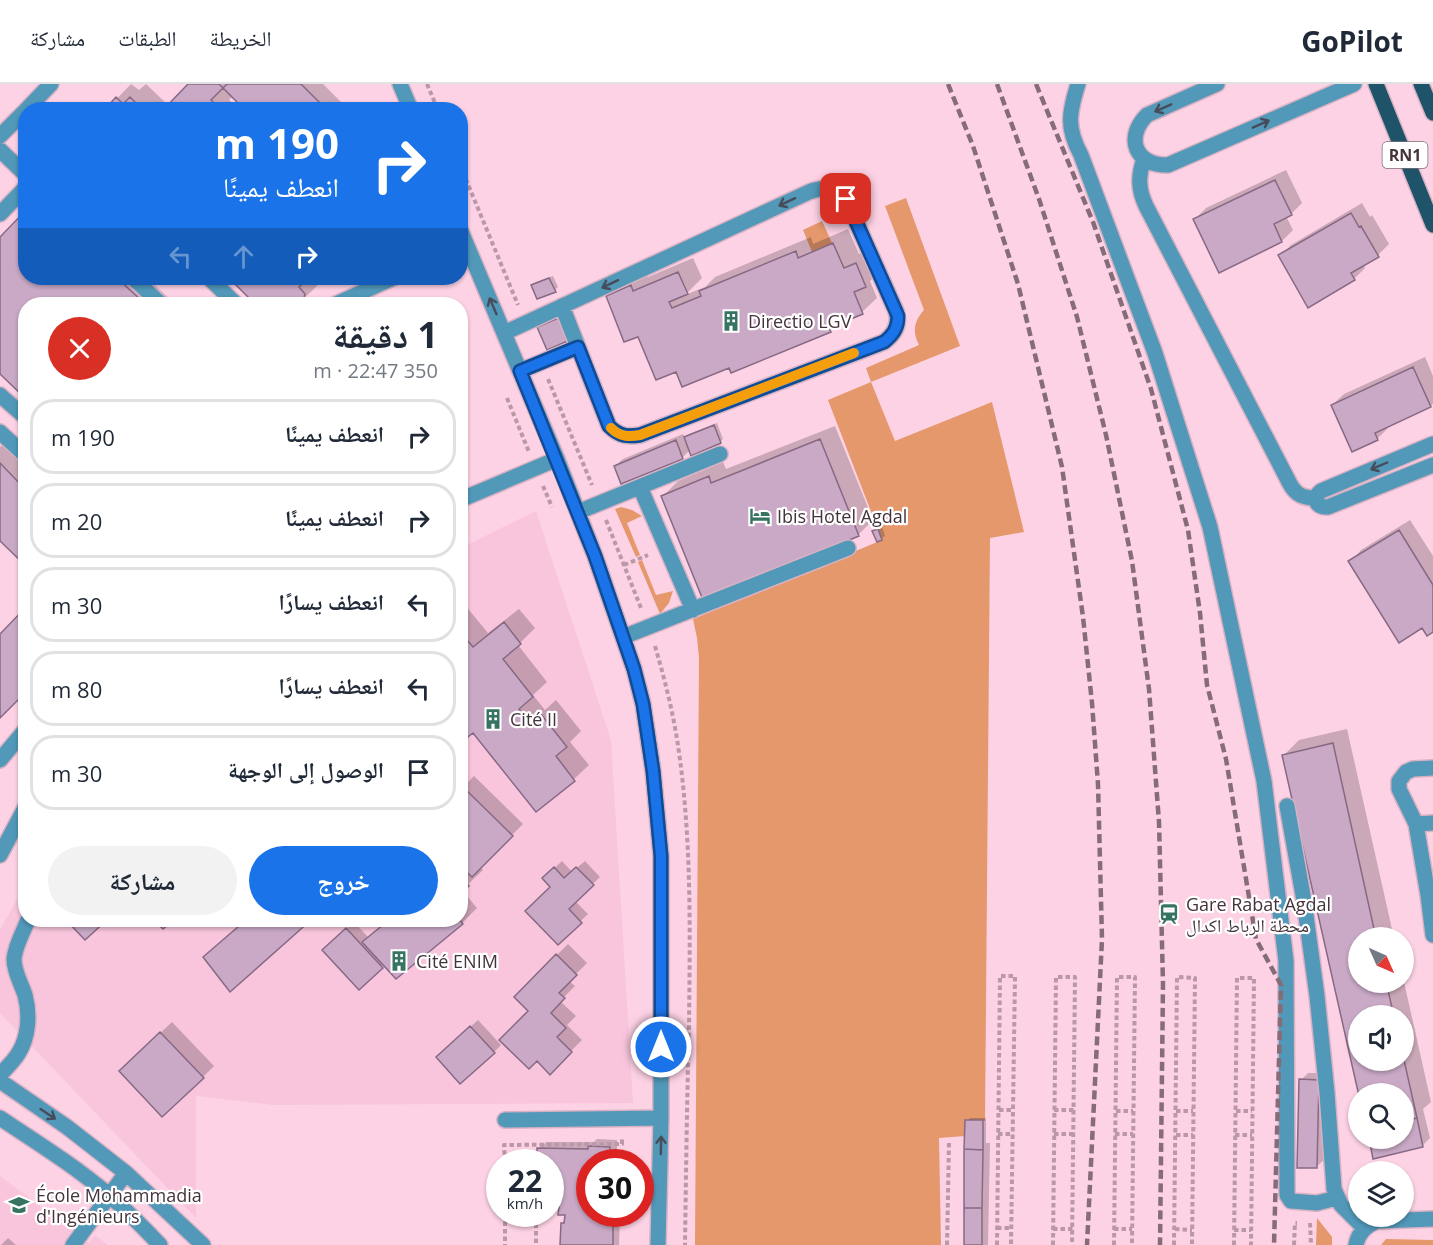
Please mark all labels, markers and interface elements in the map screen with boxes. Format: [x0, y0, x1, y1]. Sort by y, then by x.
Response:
text: GoPilot [1301, 22, 1403, 60]
text: مشاركة [30, 24, 85, 52]
text: الطبقات [118, 24, 177, 52]
text: الخريطة [210, 24, 271, 52]
one-way arrow [1155, 103, 1173, 114]
text: 190 m [215, 114, 339, 171]
one-way arrow [1252, 118, 1270, 129]
icon: right [360, 126, 438, 204]
road number: RN1 [1382, 142, 1428, 168]
text: انعطف يمينًا [223, 168, 339, 205]
pin [820, 173, 871, 224]
icon: arrive [829, 182, 862, 215]
one-way arrow [779, 197, 797, 209]
icon: left [164, 240, 197, 273]
icon: ahead [227, 240, 260, 273]
icon: right [290, 240, 323, 273]
one-way arrow [602, 278, 620, 290]
one-way arrow [487, 298, 498, 316]
building icon: Directio LGV [719, 309, 743, 333]
place label: Directio LGV [748, 309, 852, 333]
text: 1 دقيقة [332, 310, 438, 359]
button: close [48, 317, 111, 380]
text: 350 m · 22:47 [313, 357, 438, 384]
text: انعطف يمينًا [285, 418, 384, 448]
icon: right [402, 420, 435, 453]
text: 190 m [51, 422, 115, 452]
one-way arrow [1370, 461, 1389, 472]
text: انعطف يمينًا [285, 502, 384, 532]
icon: right [402, 504, 435, 537]
hotel icon: Ibis Hotel Agdal [748, 504, 772, 528]
place label: Ibis Hotel Agdal [777, 504, 907, 528]
text: 20 m [51, 506, 102, 536]
text: انعطف يسارًا [279, 586, 384, 616]
icon: left [402, 588, 435, 621]
text: 30 m [51, 590, 102, 620]
text: انعطف يسارًا [279, 670, 384, 700]
icon: left [402, 672, 435, 705]
text: 80 m [51, 674, 102, 704]
building icon: Cité II [481, 707, 505, 731]
place label: Cité II [510, 707, 557, 731]
text: الوصول إلى الوجهة [228, 754, 384, 784]
icon: arrive [402, 756, 435, 789]
text: 30 m [51, 758, 102, 788]
button: مشاركة [48, 846, 237, 915]
button: خروج [249, 846, 438, 915]
place label: Gare Rabat Agdal محطة الرباط اكدال [1186, 892, 1331, 937]
station icon: Gare Rabat Agdal محطة الرباط اكدال [1157, 902, 1181, 926]
north arrow [1348, 927, 1414, 993]
map controls [1348, 927, 1414, 1227]
building icon: Cité ENIM [387, 949, 411, 973]
place label: Cité ENIM [416, 949, 498, 973]
button: sound [1348, 1005, 1414, 1071]
position arrow [629, 1015, 693, 1079]
button: search [1348, 1083, 1414, 1149]
one-way arrow [40, 1108, 56, 1120]
one-way arrow [655, 1135, 666, 1155]
speed limit sign: 30 [576, 1149, 654, 1227]
text: 22 [508, 1160, 542, 1201]
button: layers [1348, 1161, 1414, 1227]
place label: École Mohammadia d'Ingénieurs [36, 1183, 202, 1228]
school or university icon: École Mohammadia d'Ingénieurs [7, 1193, 31, 1217]
text: km/h [507, 1193, 543, 1213]

